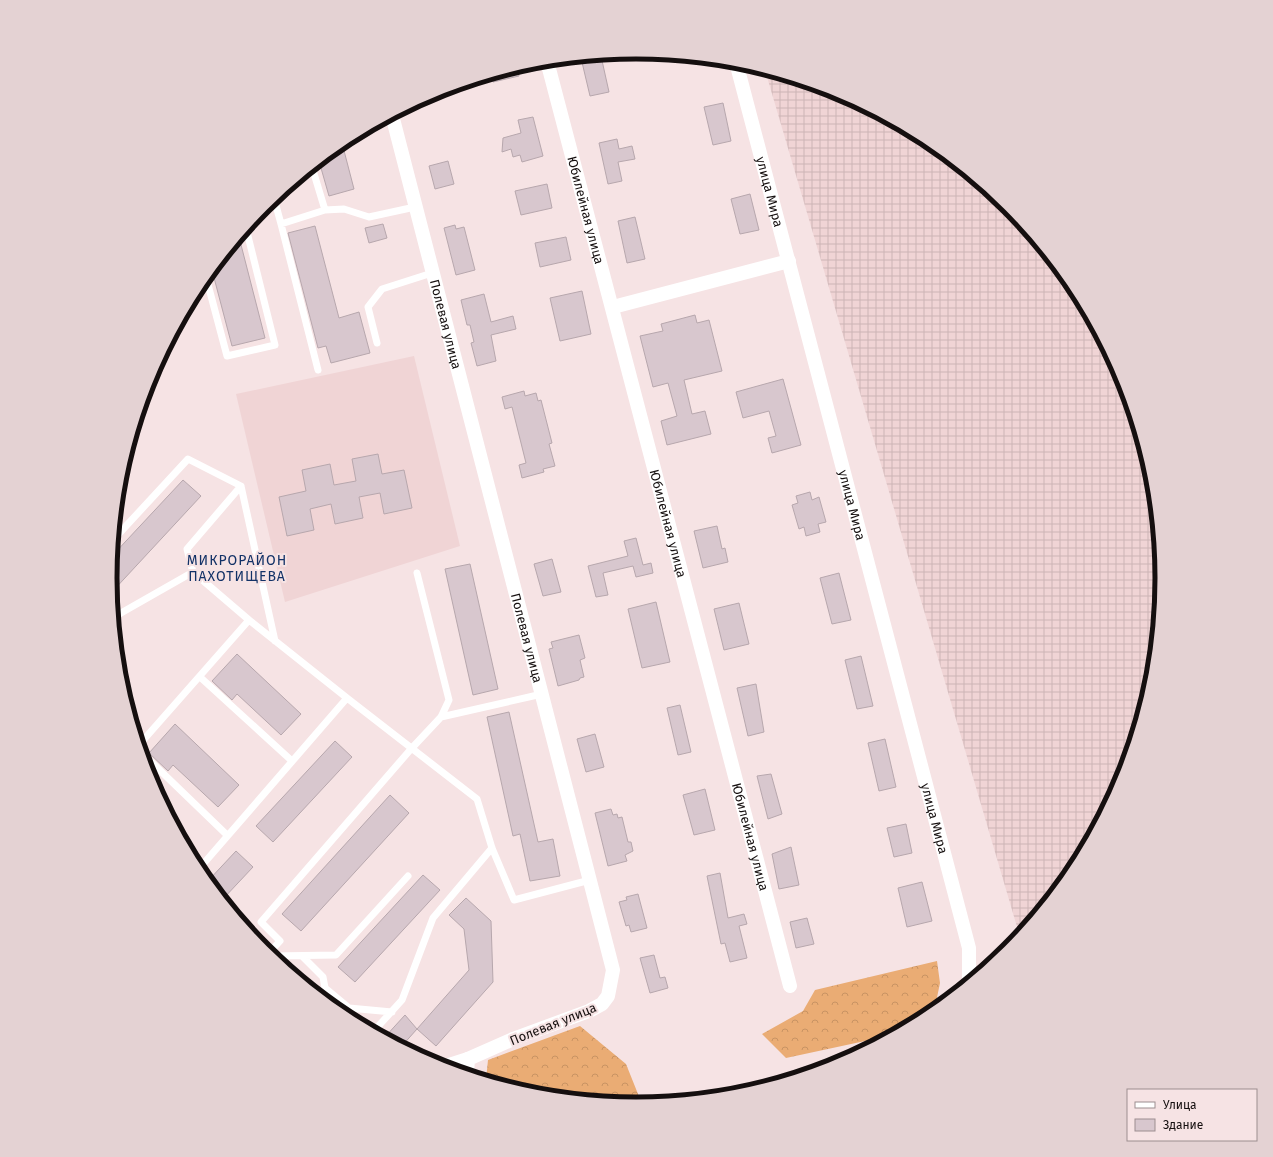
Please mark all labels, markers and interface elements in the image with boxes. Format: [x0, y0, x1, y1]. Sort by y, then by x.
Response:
street label: Юбилейная улица [565, 154, 607, 266]
street label: улица Мира [754, 155, 787, 228]
street label: Полевая улица [427, 278, 465, 371]
street label: Юбилейная улица [647, 468, 690, 579]
street label: улица Мира [836, 468, 869, 542]
district label: МИКРОРАЙОН ПАХОТИЩЕВА [187, 552, 287, 585]
street label: Полевая улица [508, 591, 546, 684]
street label: Юбилейная улица [729, 781, 772, 892]
street label: улица Мира [918, 781, 951, 855]
street label: Полевая улица [508, 1000, 598, 1048]
legend [1127, 1089, 1257, 1141]
text: Улица [1163, 1098, 1197, 1112]
text: Здание [1163, 1118, 1203, 1132]

